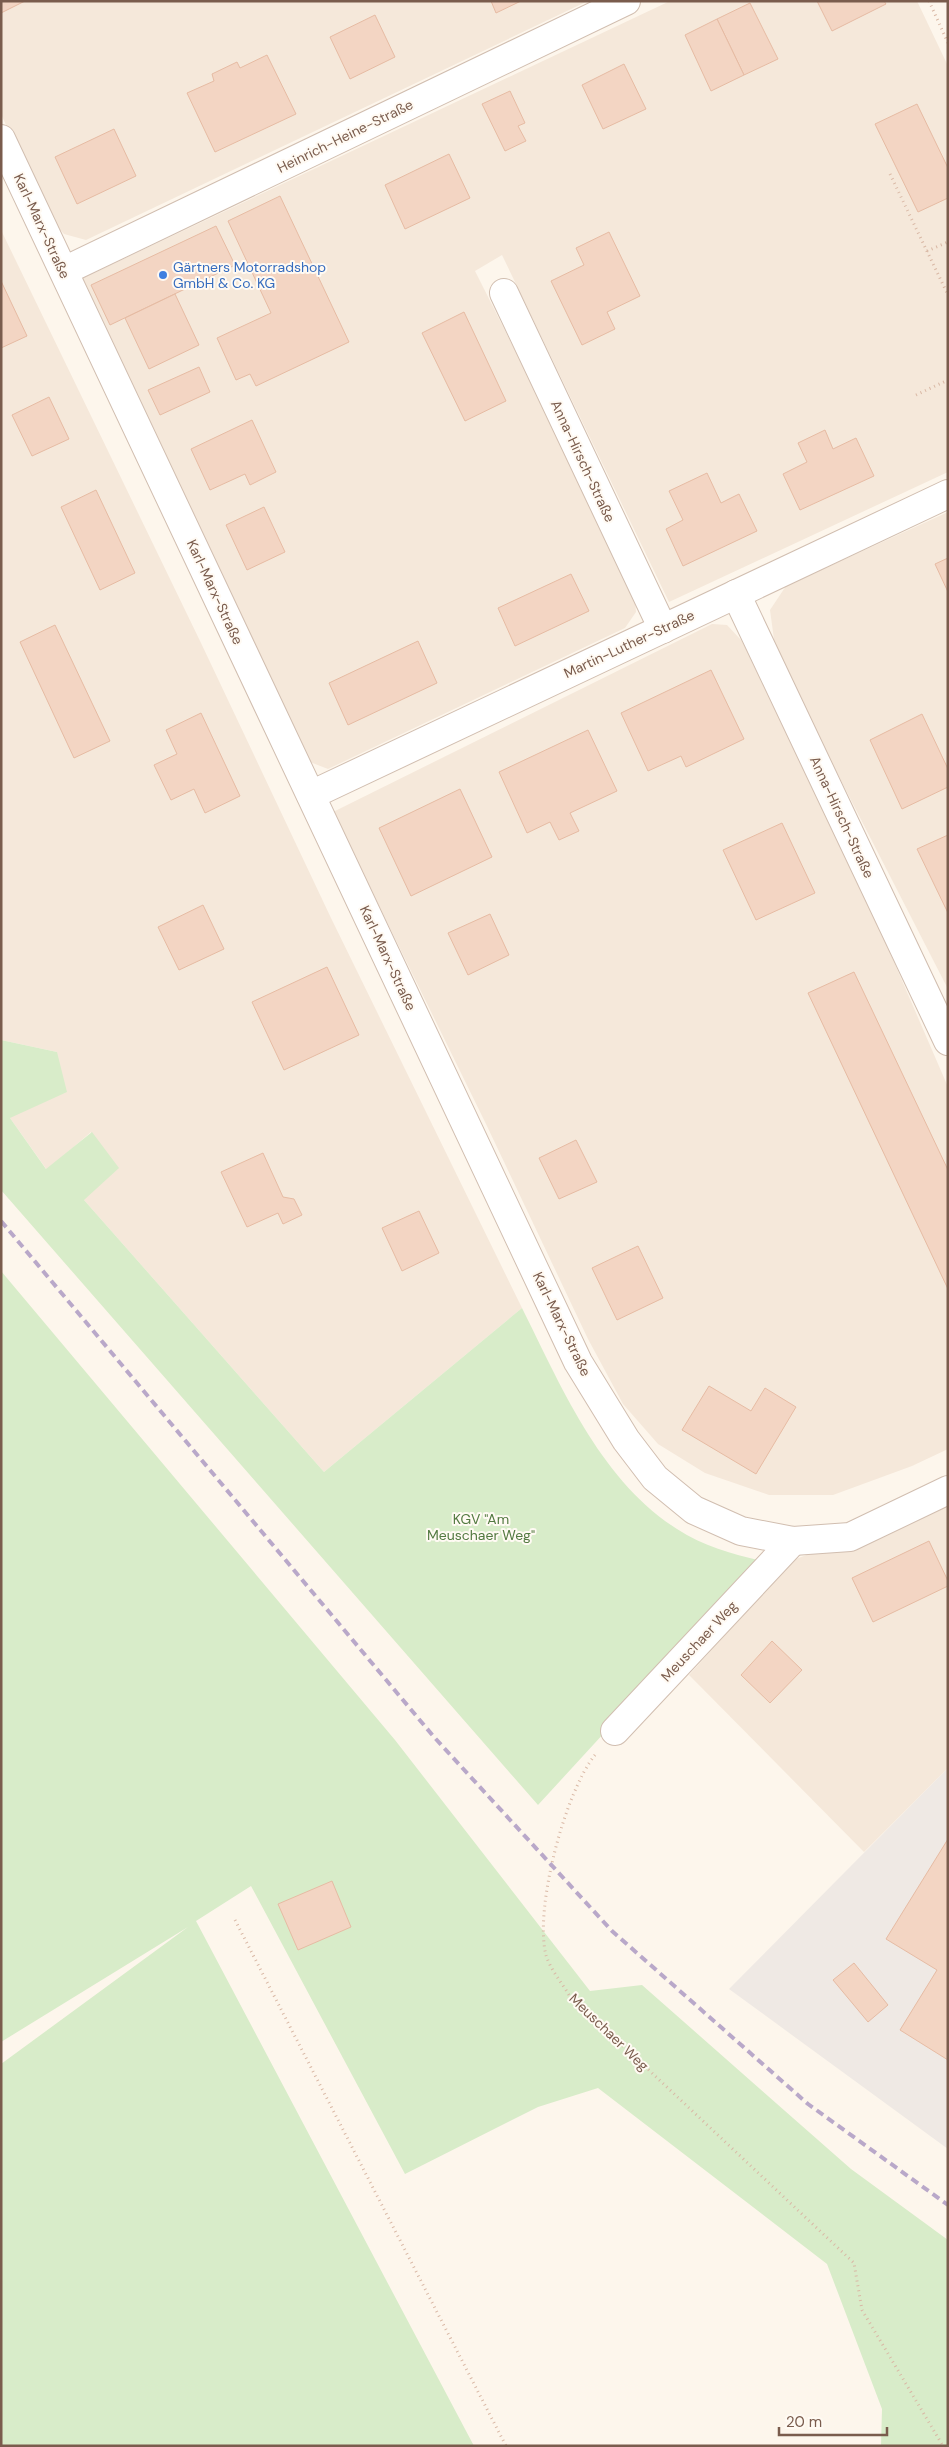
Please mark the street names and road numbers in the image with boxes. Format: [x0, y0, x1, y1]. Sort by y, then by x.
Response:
street label: Heinrich-Heine-Straße [274, 95, 416, 177]
street label: Karl-Marx-Straße [10, 171, 74, 281]
street label: Anna-Hirsch-Straße [547, 397, 619, 525]
street label: Karl-Marx-Straße [183, 537, 247, 647]
street label: Martin-Luther-Straße [561, 606, 697, 682]
street label: Anna-Hirsch-Straße [806, 753, 878, 881]
street label: Karl-Marx-Straße [356, 903, 420, 1013]
street label: Karl-Marx-Straße [529, 1269, 595, 1379]
street label: Meuschaer Weg [657, 1597, 741, 1685]
street label: Meuschaer Weg [565, 1989, 653, 2075]

